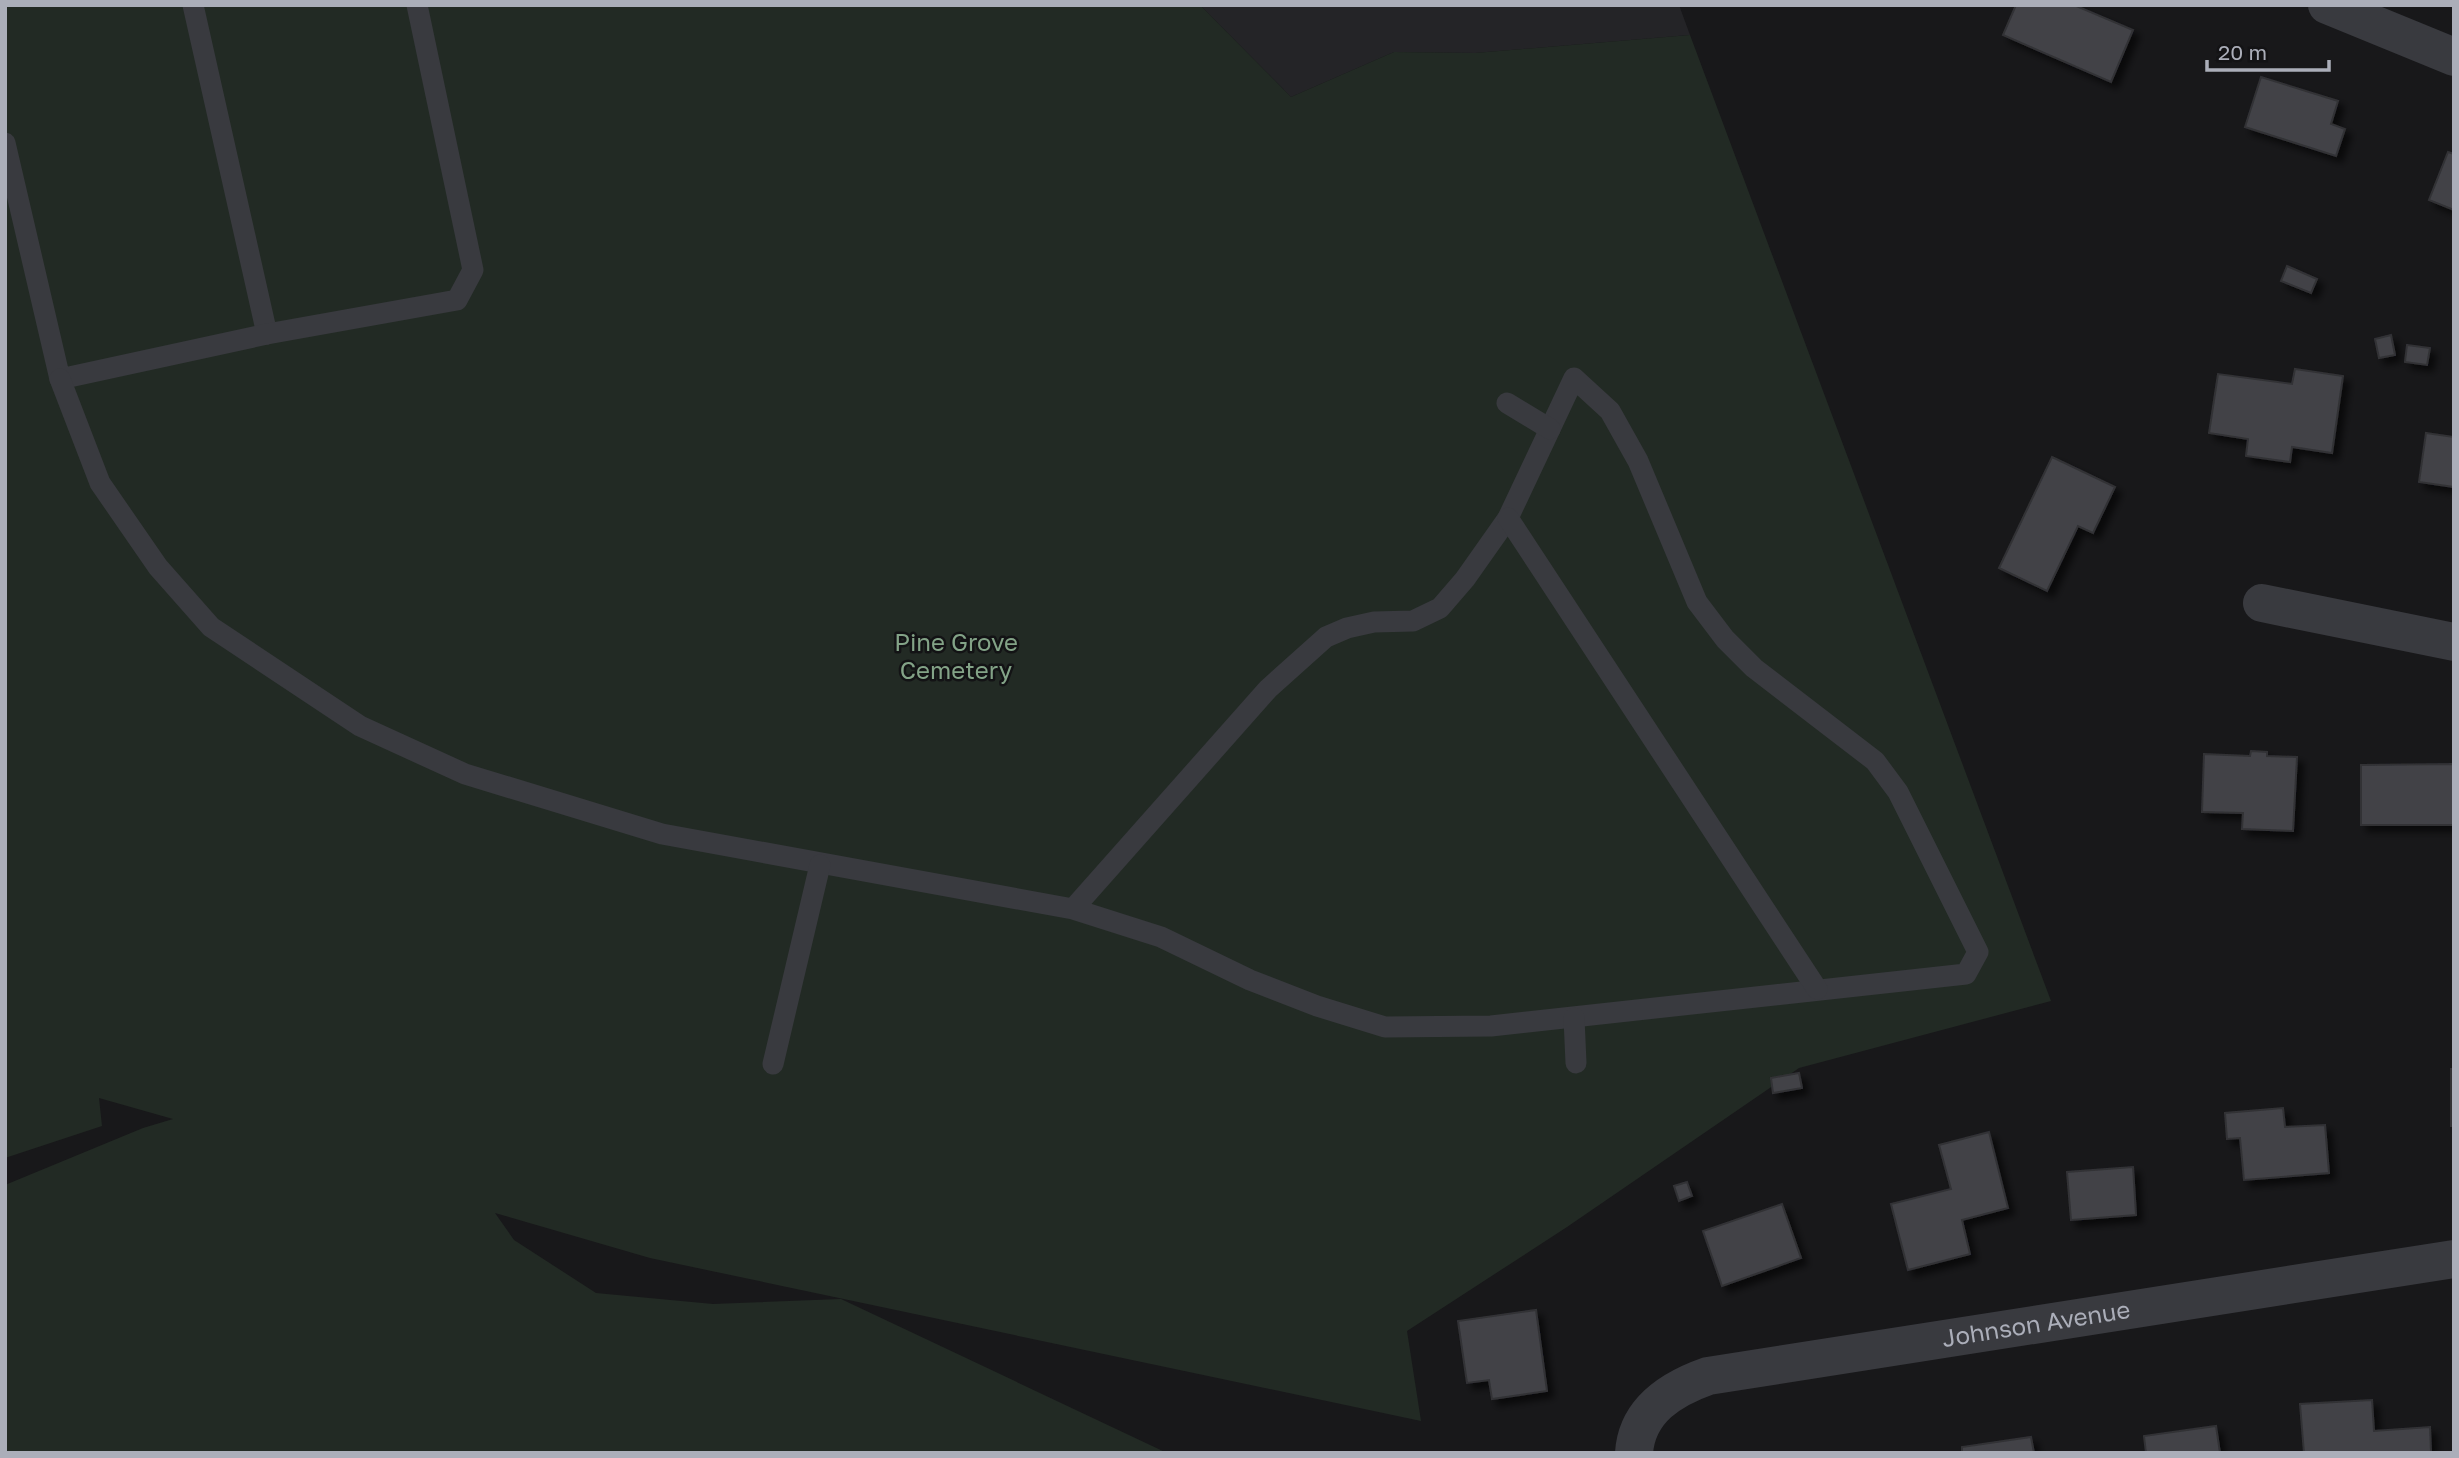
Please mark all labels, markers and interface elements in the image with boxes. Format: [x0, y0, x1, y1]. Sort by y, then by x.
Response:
scale bar [2207, 28, 2330, 72]
text: 20 m [2218, 39, 2267, 65]
park label: Pine Grove Cemetery [894, 627, 1018, 684]
street label: Johnson Avenue [1940, 1294, 2132, 1352]

